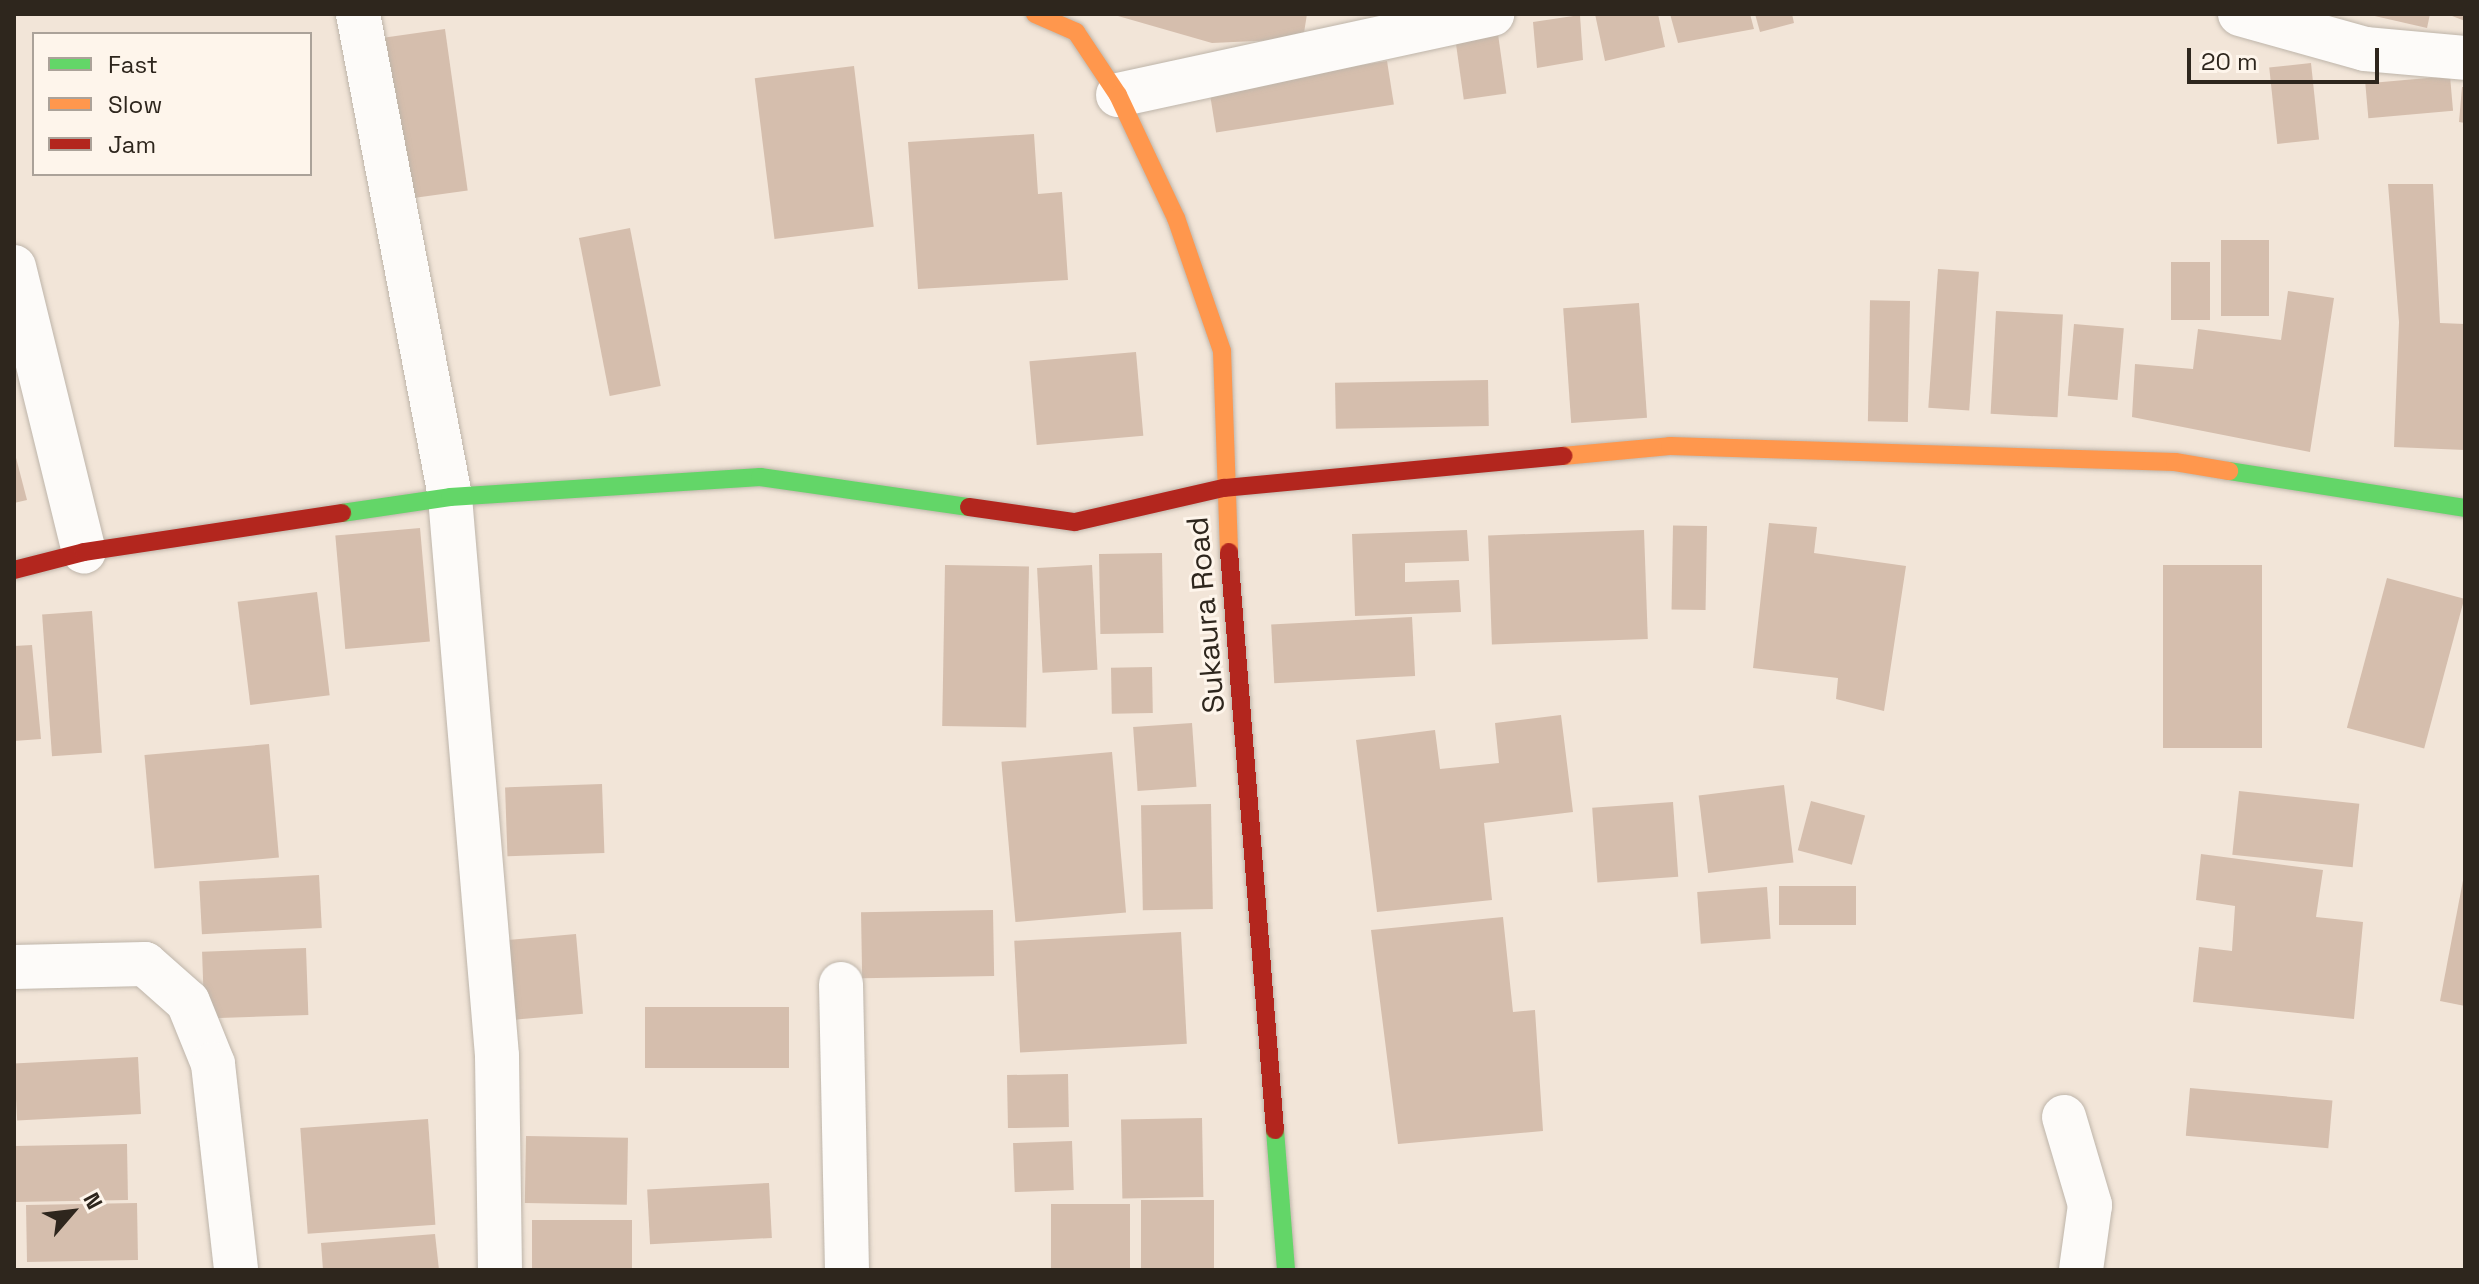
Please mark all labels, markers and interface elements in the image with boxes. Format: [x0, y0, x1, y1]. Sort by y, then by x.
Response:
legend [32, 32, 312, 176]
scale bar [2191, 32, 2383, 82]
text: 20 m [2201, 46, 2258, 77]
text: Fast [108, 49, 158, 80]
text: Slow [108, 89, 162, 120]
text: Jam [108, 129, 156, 160]
street label: Sukaura Road [1179, 515, 1233, 715]
north arrow [32, 1172, 112, 1252]
text: N [77, 1188, 109, 1214]

